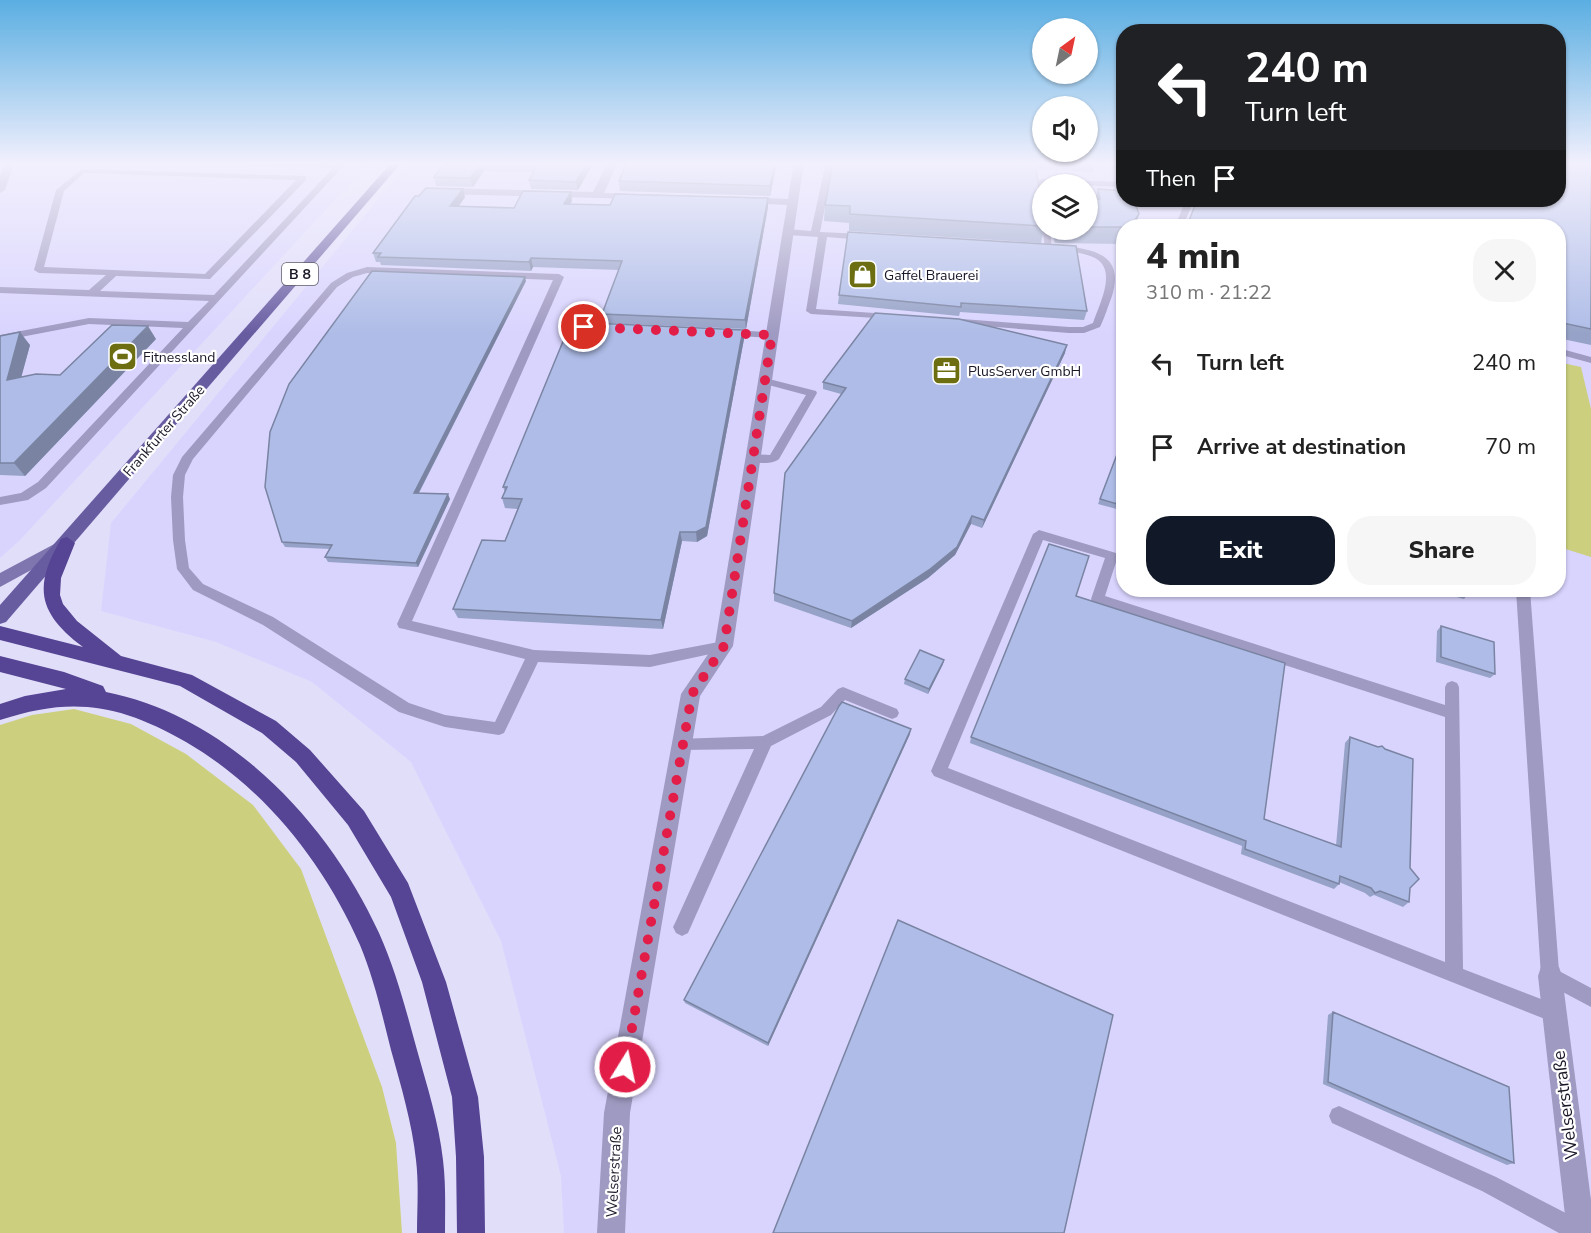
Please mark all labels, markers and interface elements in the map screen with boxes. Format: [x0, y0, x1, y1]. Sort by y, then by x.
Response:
north arrow [1032, 18, 1098, 84]
map controls [1032, 18, 1098, 240]
text: 240 m [1245, 40, 1369, 97]
icon: left [1146, 48, 1224, 126]
text: Turn left [1245, 94, 1346, 131]
button: sound [1032, 96, 1098, 162]
icon: arrive [1208, 162, 1241, 195]
text: Then [1146, 164, 1196, 194]
button: layers [1032, 174, 1098, 240]
text: 4 min [1146, 232, 1241, 281]
button: close [1473, 239, 1536, 302]
shop icon: Gaffel Brauerei [847, 259, 879, 291]
road number: B 8 [282, 263, 318, 285]
place label: Gaffel Brauerei [884, 266, 978, 285]
text: 310 m · 21:22 [1146, 279, 1272, 306]
pin [558, 301, 609, 352]
icon: arrive [567, 310, 600, 343]
sports icon: Fitnessland [106, 341, 138, 373]
icon: left [1146, 347, 1179, 380]
place label: Fitnessland [143, 348, 215, 367]
text: Turn left [1197, 348, 1284, 378]
text: 240 m [1472, 348, 1536, 378]
office icon: PlusServer GmbH [931, 355, 963, 387]
place label: PlusServer GmbH [968, 362, 1081, 381]
street label: Frankfurter Straße [119, 381, 209, 481]
icon: arrive [1146, 431, 1179, 464]
text: Arrive at destination [1197, 432, 1406, 462]
text: 70 m [1485, 432, 1536, 462]
button: Exit [1146, 516, 1335, 585]
button: Share [1347, 516, 1536, 585]
position arrow [593, 1035, 657, 1099]
street label: Welserstraße [1546, 1049, 1584, 1161]
street label: Welserstraße [602, 1126, 626, 1218]

